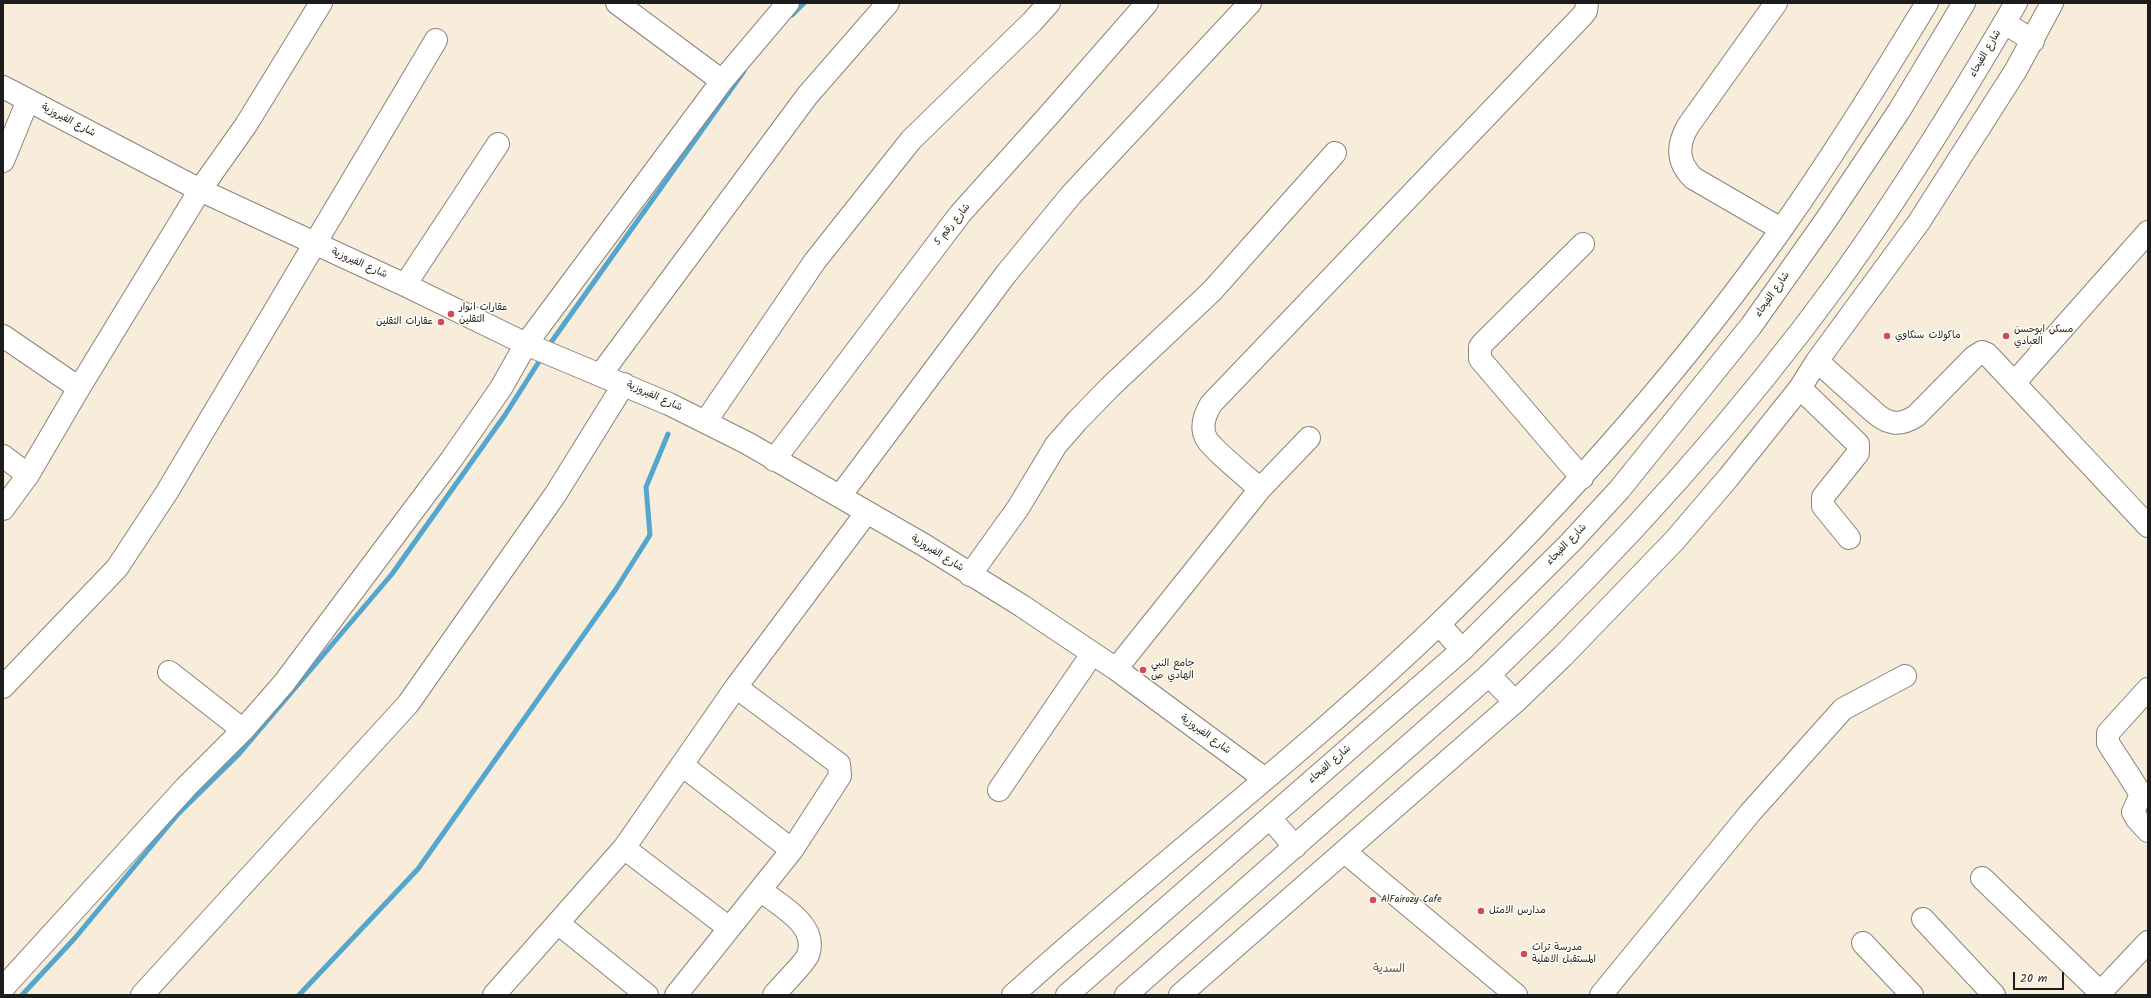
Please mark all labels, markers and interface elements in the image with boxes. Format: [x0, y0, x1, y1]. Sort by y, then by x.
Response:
street label: شارع الفيحاء [1968, 28, 2004, 80]
street label: شارع الفيروزية [39, 102, 97, 140]
street label: شارع رقم 5 [932, 202, 974, 248]
street label: شارع الفيروزية [329, 246, 389, 282]
street label: شارع الفيحاء [1753, 270, 1793, 320]
place label: عقارات انوار الثقلين [459, 302, 507, 326]
marker: عقارات انوار الثقلين [446, 309, 456, 319]
place label: عقارات الثقلين [376, 316, 433, 328]
marker: عقارات الثقلين [436, 317, 446, 327]
place label: مسكن ابوحسن العبادي [2014, 324, 2073, 348]
place label: ماكولات سنكاوي [1895, 330, 1961, 342]
marker: ماكولات سنكاوي [1882, 331, 1892, 341]
marker: مسكن ابوحسن العبادي [2001, 331, 2011, 341]
street label: شارع الفيروزية [624, 379, 684, 415]
street label: شارع الفيحاء [1544, 522, 1590, 568]
street label: شارع الفيروزية [909, 533, 965, 575]
place label: جامع النبي الهادي ص [1151, 658, 1195, 682]
marker: جامع النبي الهادي ص [1138, 665, 1148, 675]
street label: شارع الفيروزية [1177, 713, 1233, 757]
street label: شارع الفيحاء [1306, 743, 1354, 787]
place label: AlFairozy Cafe [1381, 894, 1442, 906]
marker: AlFairozy Cafe [1368, 895, 1378, 905]
place label: مدارس الامثل [1489, 905, 1546, 917]
marker: مدارس الامثل [1476, 906, 1486, 916]
place label: مدرسة تراث المستقبل الاهلية [1532, 942, 1596, 966]
marker: مدرسة تراث المستقبل الاهلية [1519, 949, 1529, 959]
district label: السدية [1373, 963, 1405, 977]
scale bar [2015, 964, 2066, 990]
text: 20 m [2020, 969, 2047, 988]

